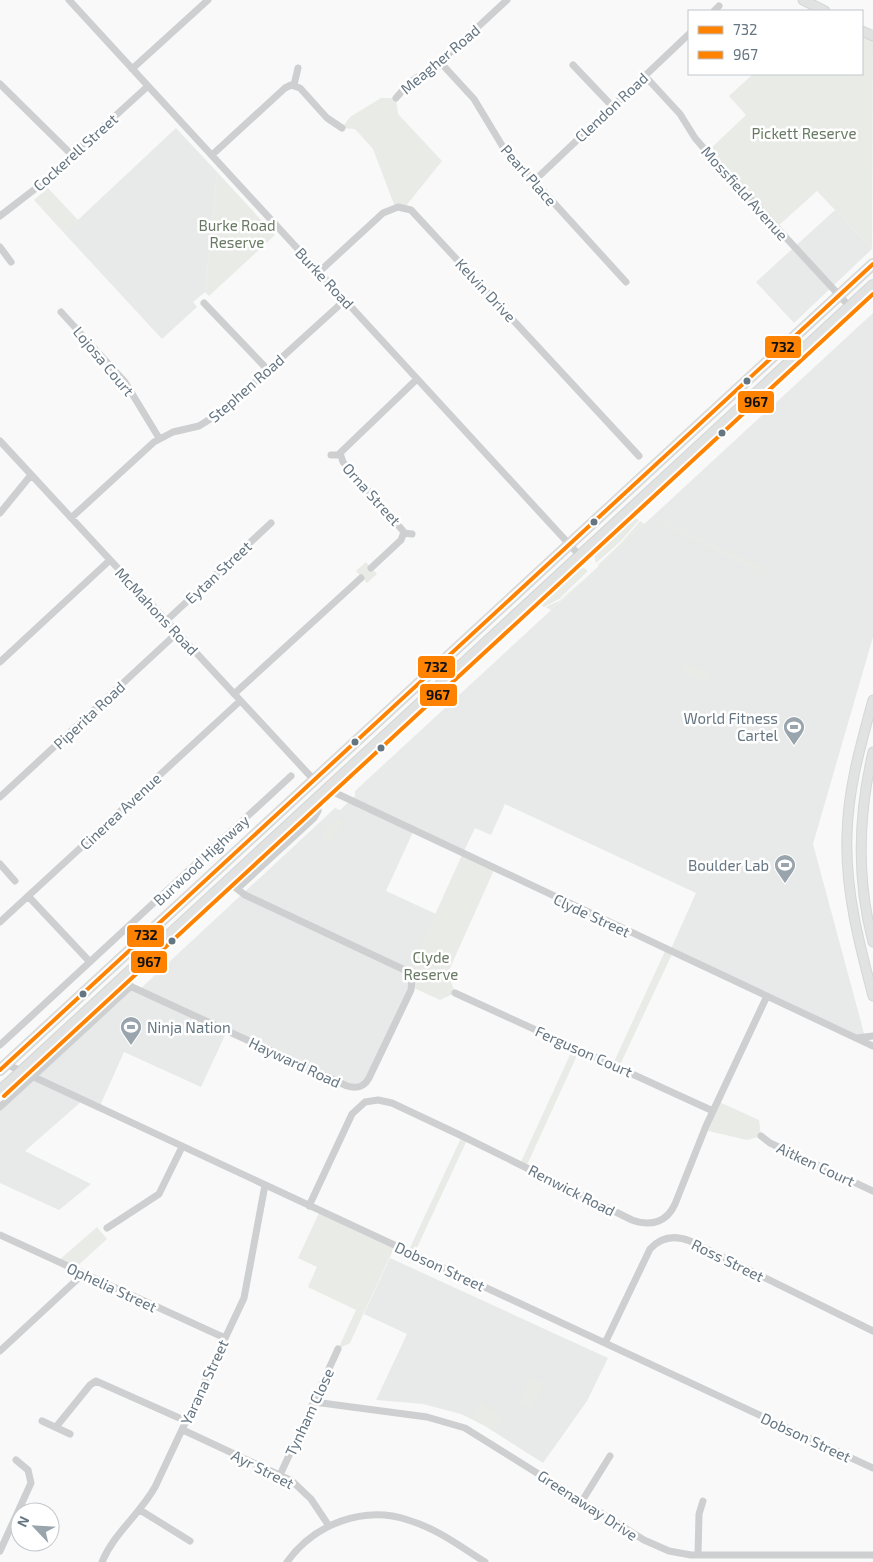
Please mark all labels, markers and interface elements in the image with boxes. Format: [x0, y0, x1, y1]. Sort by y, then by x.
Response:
legend [688, 10, 863, 75]
text: 732 [733, 20, 757, 38]
street label: Meagher Road [397, 21, 483, 97]
text: 967 [733, 45, 758, 63]
street label: Clendon Road [571, 69, 651, 145]
street label: Cockerell Street [29, 109, 121, 195]
park label: Pickett Reserve [751, 124, 857, 142]
street label: Pearl Place [498, 141, 560, 209]
street label: Mossfield Avenue [698, 142, 792, 244]
park label: Burke Road Reserve [198, 216, 276, 251]
street label: Burke Road [292, 244, 358, 312]
street label: Kelvin Drive [452, 255, 520, 325]
street label: Lojosa Court [69, 323, 138, 400]
line badge: 732 [764, 335, 802, 359]
text: 732 [771, 338, 795, 355]
street label: Stephen Road [205, 350, 287, 426]
unlabelled marker [742, 376, 752, 386]
line badge: 967 [737, 390, 775, 414]
text: 967 [744, 393, 769, 410]
unlabelled marker [717, 428, 727, 438]
street label: Orna Street [339, 459, 405, 529]
unlabelled marker [589, 517, 599, 527]
street label: Eytan Street [181, 537, 255, 607]
street label: McMahons Road [112, 563, 202, 659]
line badge: 732 [417, 655, 456, 679]
text: 732 [424, 658, 448, 675]
street label: Piperita Road [50, 677, 128, 753]
line badge: 967 [419, 683, 458, 707]
text: 967 [426, 686, 451, 703]
place label: World Fitness Cartel [684, 709, 779, 744]
sports icon: World Fitness Cartel [782, 715, 806, 746]
unlabelled marker [350, 737, 360, 747]
unlabelled marker [376, 743, 386, 753]
street label: Cinerea Avenue [76, 769, 164, 853]
street label: Burwood Highway [149, 811, 253, 909]
sports icon: Boulder Lab [773, 853, 797, 884]
place label: Boulder Lab [688, 856, 769, 874]
street label: Clyde Street [551, 889, 633, 941]
line badge: 732 [126, 924, 165, 948]
text: 732 [134, 926, 158, 943]
unlabelled marker [167, 936, 177, 946]
park label: Clyde Reserve [404, 948, 458, 983]
line badge: 967 [130, 950, 168, 974]
text: 967 [137, 953, 162, 970]
unlabelled marker [78, 989, 88, 999]
sports icon: Ninja Nation [119, 1015, 143, 1046]
place label: Ninja Nation [147, 1018, 231, 1037]
street label: Ferguson Court [533, 1022, 636, 1081]
street label: Hayward Road [246, 1033, 344, 1091]
street label: Aitken Court [774, 1138, 858, 1190]
street label: Renwick Road [526, 1160, 618, 1220]
street label: Ross Street [689, 1235, 767, 1285]
street label: Dobson Street [392, 1237, 488, 1295]
street label: Ophelia Street [64, 1258, 160, 1316]
street label: Yarana Street [176, 1336, 232, 1428]
street label: Tynham Close [281, 1365, 337, 1459]
street label: Dobson Street [758, 1408, 854, 1466]
street label: Ayr Street [229, 1446, 298, 1493]
street label: Greenaway Drive [535, 1466, 641, 1544]
north arrow [10, 1502, 60, 1552]
text: N [13, 1513, 33, 1529]

